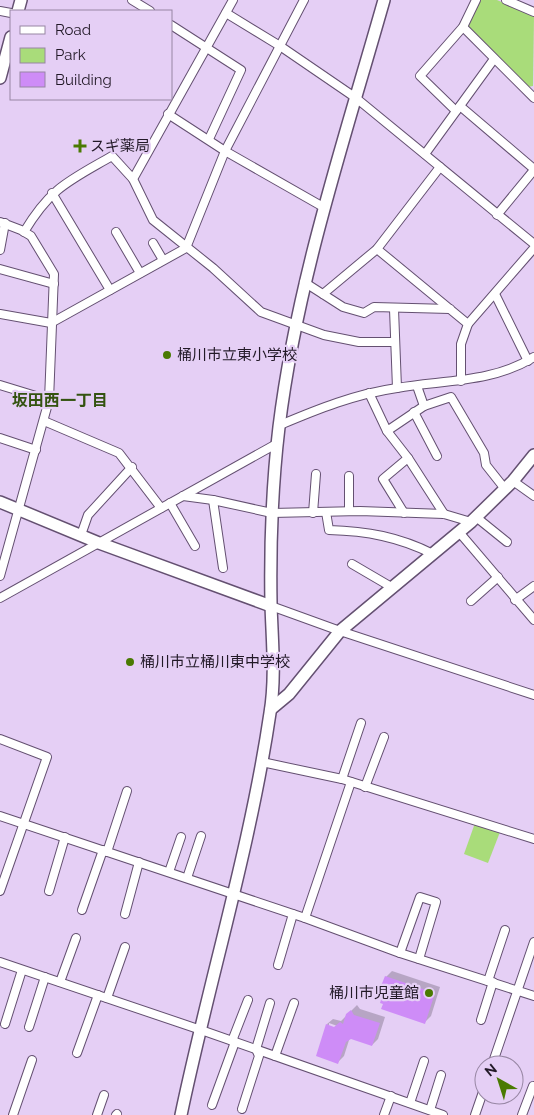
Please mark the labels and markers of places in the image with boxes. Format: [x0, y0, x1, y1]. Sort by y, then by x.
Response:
place label: スギ薬局 [90, 137, 150, 155]
marker: スギ薬局 [74, 140, 86, 152]
place label: 桶川市立東小学校 [177, 346, 297, 364]
marker: 桶川市立東小学校 [161, 349, 173, 361]
place label: 桶川市立桶川東中学校 [140, 653, 290, 671]
marker: 桶川市立桶川東中学校 [124, 656, 136, 668]
place label: 桶川市児童館 [329, 984, 419, 1002]
marker: 桶川市児童館 [423, 987, 435, 999]

